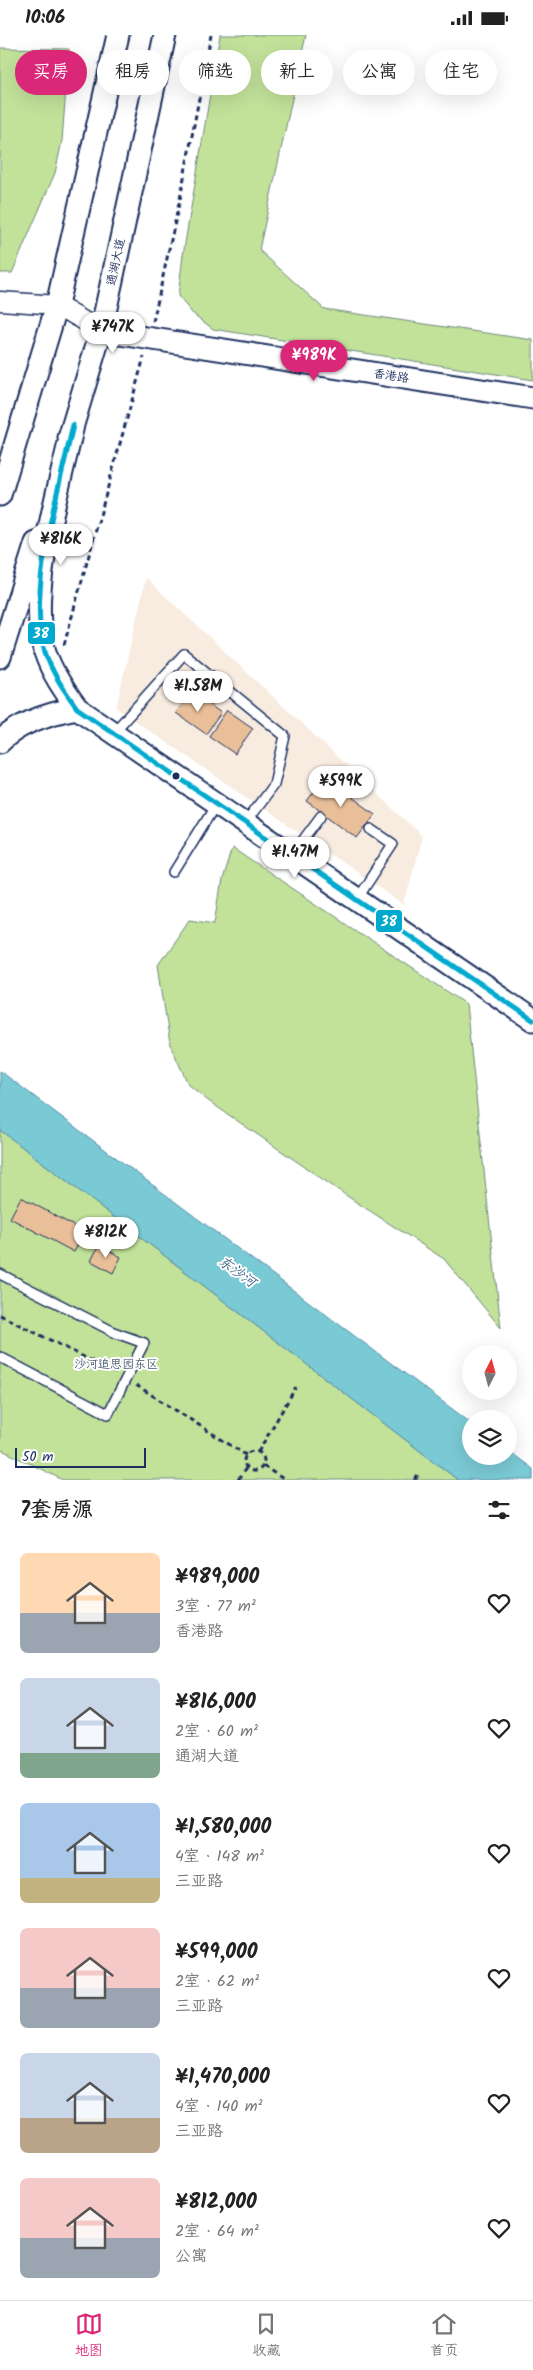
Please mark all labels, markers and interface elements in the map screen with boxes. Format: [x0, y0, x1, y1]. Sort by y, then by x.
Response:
text: 10:06 [25, 3, 65, 33]
chip: 买房 [15, 50, 87, 95]
chip: 租房 [97, 50, 169, 95]
chip: 筛选 [179, 50, 251, 95]
chip: 新上 [261, 50, 333, 95]
chip: 公寓 [343, 50, 415, 95]
chip: 住宅 [425, 50, 497, 95]
street label: 通湖大道 [102, 237, 130, 287]
pin: ¥747K [78, 311, 148, 354]
text: ¥747K [91, 315, 135, 340]
pin: ¥989K [279, 339, 349, 382]
text: ¥989K [291, 343, 337, 368]
street label: 香港路 [372, 364, 410, 388]
pin: ¥816K [26, 523, 96, 566]
text: ¥816K [40, 527, 82, 552]
line badge: 38 [27, 621, 56, 645]
text: 38 [32, 623, 50, 645]
pin: ¥1.58M [157, 671, 239, 713]
text: ¥1.58M [174, 674, 222, 699]
pin: ¥599K [306, 765, 376, 808]
text: ¥599K [319, 769, 363, 794]
unlabelled marker [171, 771, 181, 781]
pin: ¥1.47M [254, 837, 336, 879]
text: ¥1.47M [272, 840, 318, 865]
line badge: 38 [375, 909, 403, 933]
text: 38 [380, 911, 398, 933]
pin: ¥812K [71, 1217, 141, 1259]
text: ¥812K [84, 1220, 128, 1245]
water label: 东沙河 [214, 1251, 262, 1294]
north arrow [462, 1345, 518, 1400]
map controls [462, 1345, 517, 1465]
park label: 沙河追思园东区 [74, 1355, 158, 1374]
button: layers [462, 1410, 517, 1465]
scale bar [15, 1445, 146, 1468]
text: 50 m [22, 1446, 53, 1468]
text: 7套房源 [20, 1494, 93, 1527]
icon: filters [485, 1496, 513, 1524]
text: ¥989,000 [175, 1561, 259, 1594]
icon: home [60, 1573, 120, 1633]
icon: heart [485, 1589, 513, 1617]
text: 3室 · 77 m² [175, 1594, 256, 1619]
text: 香港路 [175, 1619, 223, 1644]
text: ¥816,000 [175, 1686, 256, 1719]
icon: home [60, 1698, 120, 1758]
icon: heart [485, 1714, 513, 1742]
text: 2室 · 60 m² [175, 1719, 258, 1744]
text: 通湖大道 [175, 1744, 239, 1769]
text: ¥1,580,000 [175, 1811, 271, 1844]
icon: home [60, 1823, 120, 1883]
icon: heart [485, 1839, 513, 1867]
text: 4室 · 148 m² [175, 1844, 264, 1869]
text: 三亚路 [175, 1869, 223, 1894]
text: ¥599,000 [175, 1936, 258, 1969]
icon: home [60, 1948, 120, 2008]
icon: heart [485, 1964, 513, 1992]
text: 2室 · 62 m² [175, 1969, 259, 1994]
text: 三亚路 [175, 1994, 223, 2019]
text: ¥1,470,000 [175, 2061, 270, 2094]
icon: home [60, 2073, 120, 2133]
icon: heart [485, 2089, 513, 2117]
text: 4室 · 140 m² [175, 2094, 262, 2119]
text: 三亚路 [175, 2119, 223, 2144]
text: ¥812,000 [175, 2186, 257, 2219]
icon: home [60, 2198, 120, 2258]
icon: heart [485, 2214, 513, 2242]
text: 2室 · 64 m² [175, 2219, 259, 2244]
text: 公寓 [175, 2244, 207, 2269]
tab: 地图 [75, 2310, 103, 2362]
tab: 收藏 [252, 2310, 280, 2362]
tab: 首页 [430, 2310, 458, 2362]

